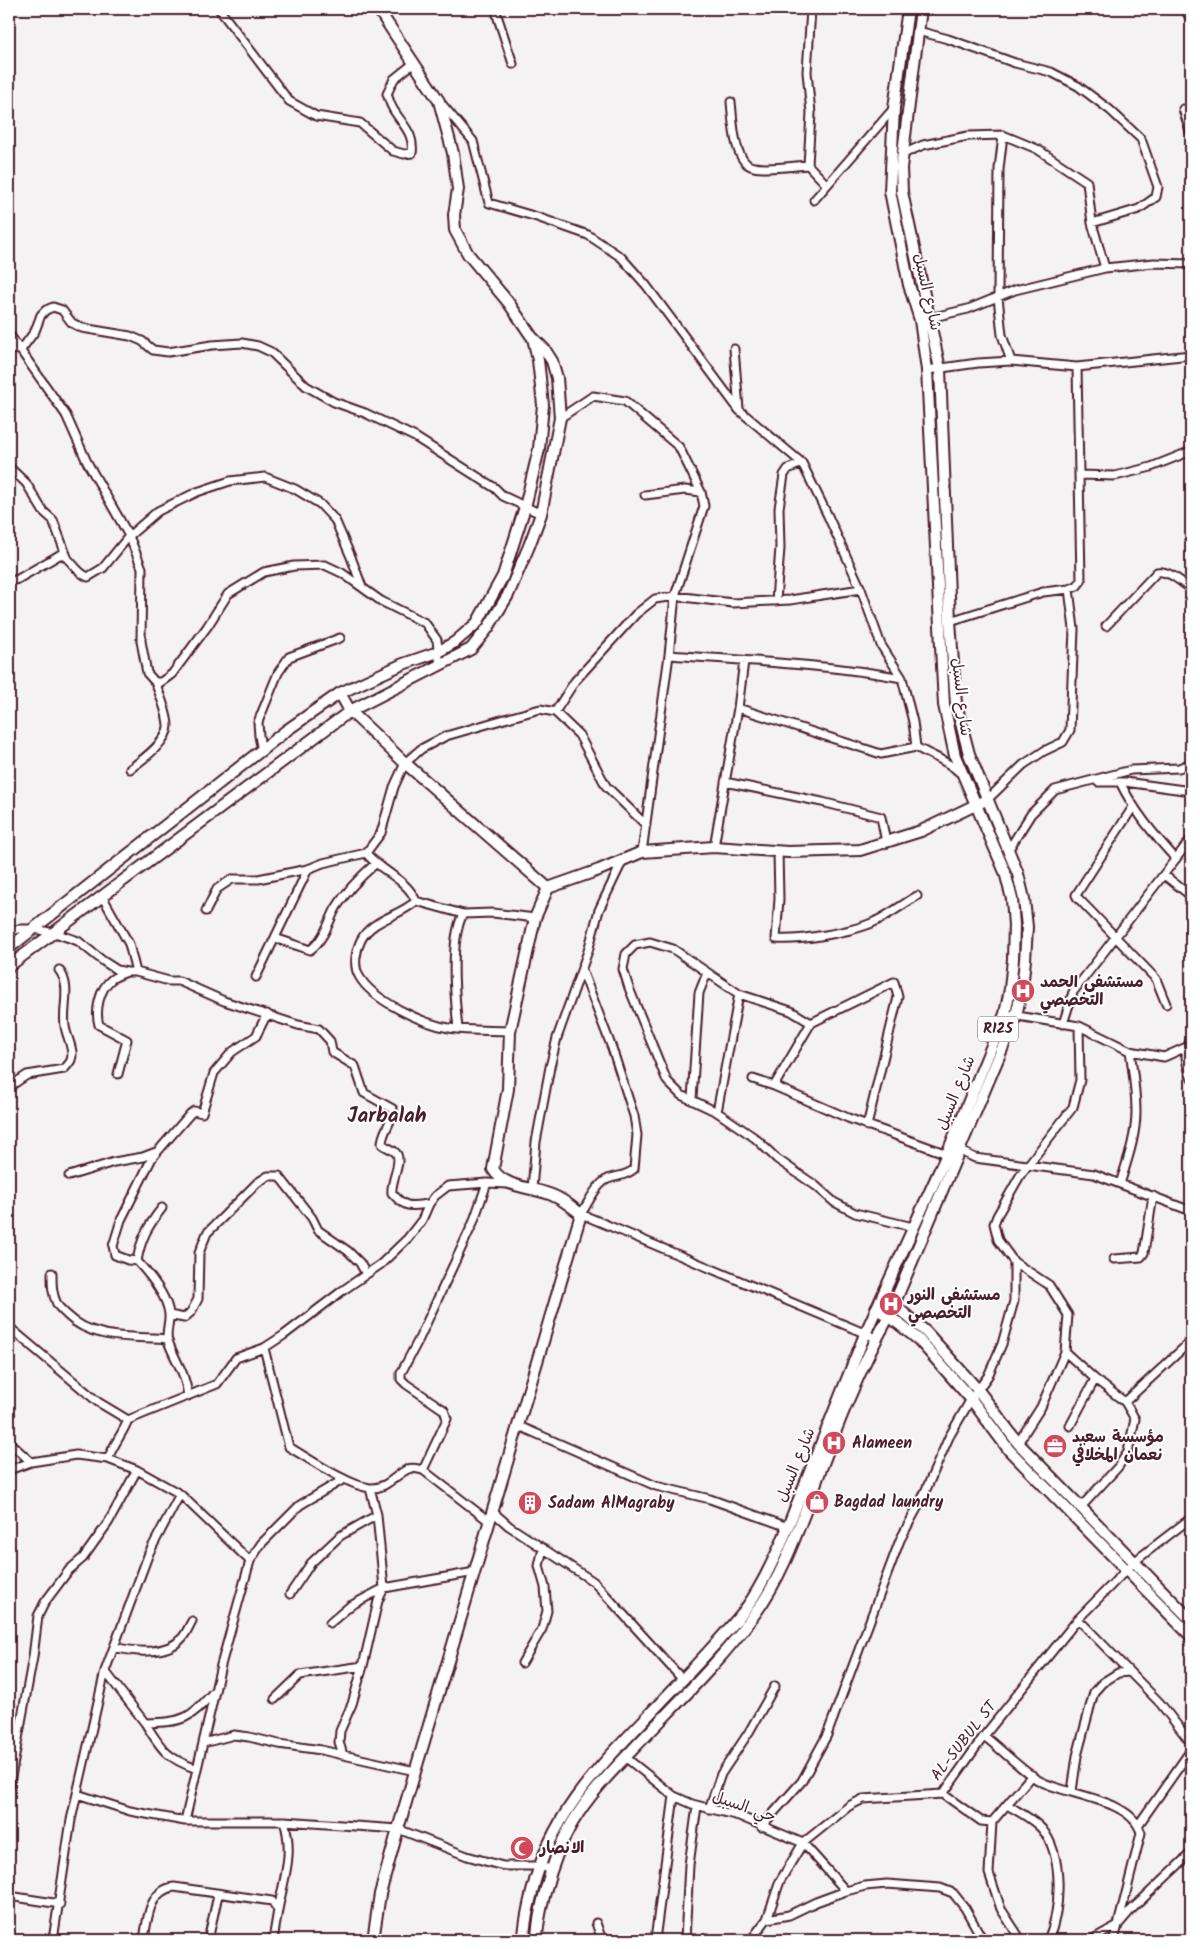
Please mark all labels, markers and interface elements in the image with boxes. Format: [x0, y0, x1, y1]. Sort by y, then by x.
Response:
street label: شارع السبل [906, 251, 948, 333]
street label: شارع السبل [944, 656, 978, 738]
place label: مستشفى الحمد التخصصي [1040, 970, 1144, 1014]
hospital icon: مستشفى الحمد التخصصي [1010, 978, 1036, 1004]
road number: R125 [978, 1016, 1018, 1042]
street label: شارع السبل [930, 1052, 982, 1134]
district label: Jarbalah [347, 1100, 427, 1133]
place label: مستشفى النور التخصصي [906, 1283, 1001, 1327]
hospital icon: مستشفى النور التخصصي [878, 1291, 904, 1317]
street label: شارع السبل [770, 1424, 822, 1506]
place label: مؤسسة سعيد نعمان المخلافي [1072, 1425, 1164, 1468]
hospital icon: Alameen [821, 1430, 847, 1456]
place label: Alameen [852, 1431, 912, 1456]
office icon: مؤسسة سعيد نعمان المخلافي [1042, 1433, 1068, 1459]
shop icon: Bagdad laundry [804, 1489, 830, 1515]
building icon: Sadam AlMagraby [517, 1490, 543, 1516]
place label: Bagdad laundry [834, 1490, 944, 1515]
place label: Sadam AlMagraby [548, 1491, 675, 1516]
street label: AL-SUBUL ST [925, 1694, 1004, 1786]
street label: حي السبل [708, 1784, 779, 1831]
mosque icon: الانصار [509, 1835, 535, 1861]
place label: الانصار [538, 1836, 584, 1861]

